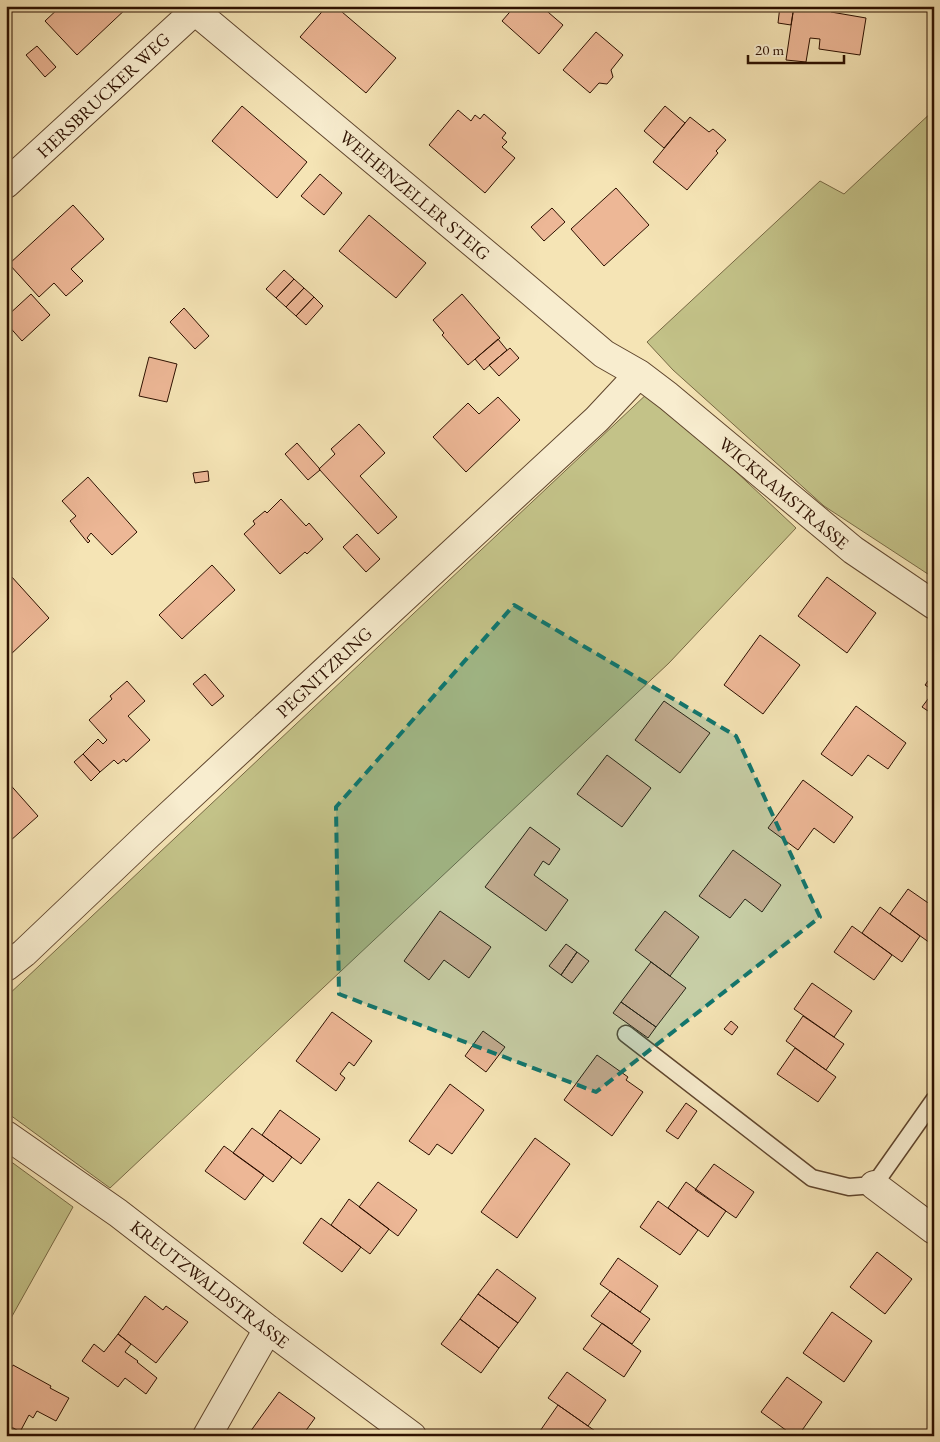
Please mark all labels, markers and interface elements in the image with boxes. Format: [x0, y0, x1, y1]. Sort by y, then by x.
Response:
street label: HERSBRUCKER WEG [32, 27, 174, 163]
scale bar [748, 32, 844, 64]
text: 20 m [755, 40, 784, 59]
street label: WEIHENZELLER STEIG [335, 125, 495, 265]
street label: WICKRAMSTRASSE [714, 432, 854, 554]
street label: PEGNITZRING [271, 622, 377, 722]
street label: KREUTZWALDSTRASSE [126, 1215, 294, 1353]

